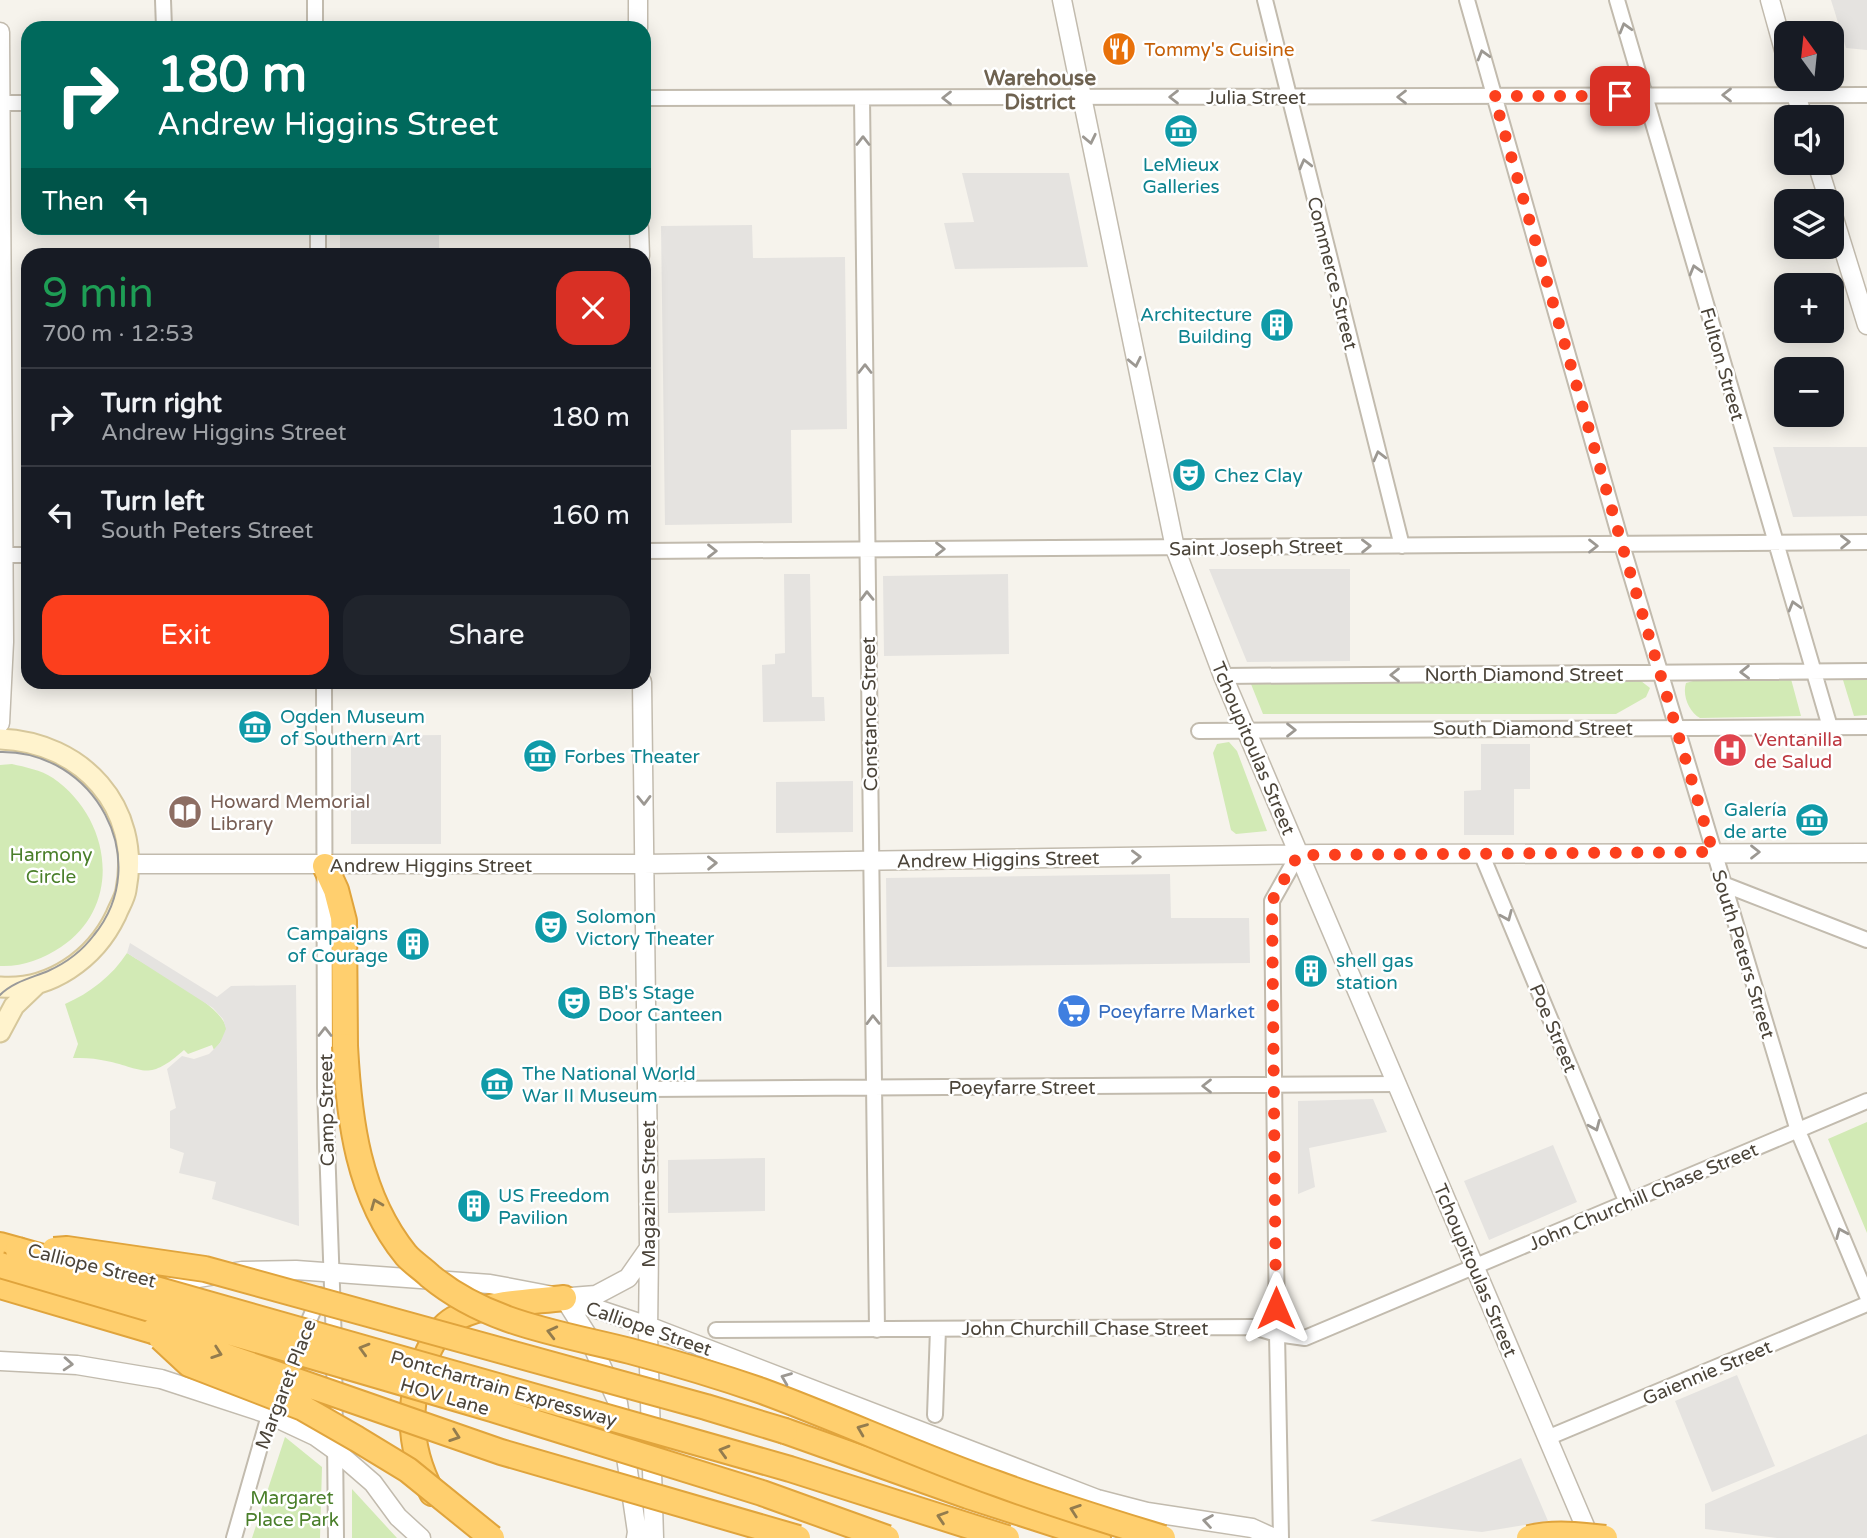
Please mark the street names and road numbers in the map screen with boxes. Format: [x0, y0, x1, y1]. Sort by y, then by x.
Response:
street label: Julia Street [1206, 87, 1306, 109]
street label: Commerce Street [1302, 194, 1362, 352]
street label: Fulton Street [1695, 305, 1749, 423]
street label: Saint Joseph Street [1169, 535, 1343, 561]
street label: Constance Street [858, 636, 882, 791]
street label: Tchoupitoulas Street [1207, 659, 1300, 838]
street label: North Diamond Street [1425, 664, 1623, 686]
street label: South Diamond Street [1433, 718, 1633, 740]
street label: Andrew Higgins Street [896, 847, 1100, 873]
street label: Andrew Higgins Street [330, 855, 532, 877]
street label: South Peters Street [1707, 867, 1779, 1041]
street label: Poe Street [1525, 981, 1582, 1076]
street label: Camp Street [315, 1054, 339, 1166]
street label: Poeyfarre Street [949, 1077, 1095, 1099]
street label: Magazine Street [638, 1120, 660, 1268]
street label: John Churchill Chase Street [1525, 1139, 1761, 1255]
street label: Tchoupitoulas Street [1429, 1181, 1522, 1360]
street label: Calliope Street [25, 1239, 158, 1293]
street label: Calliope Street [583, 1297, 714, 1361]
street label: Margaret Place [251, 1316, 321, 1452]
street label: John Churchill Chase Street [961, 1318, 1209, 1340]
street label: Gaiennie Street [1639, 1336, 1775, 1410]
street label: Pontchartrain Expressway [388, 1346, 620, 1432]
street label: HOV Lane [398, 1374, 492, 1420]

